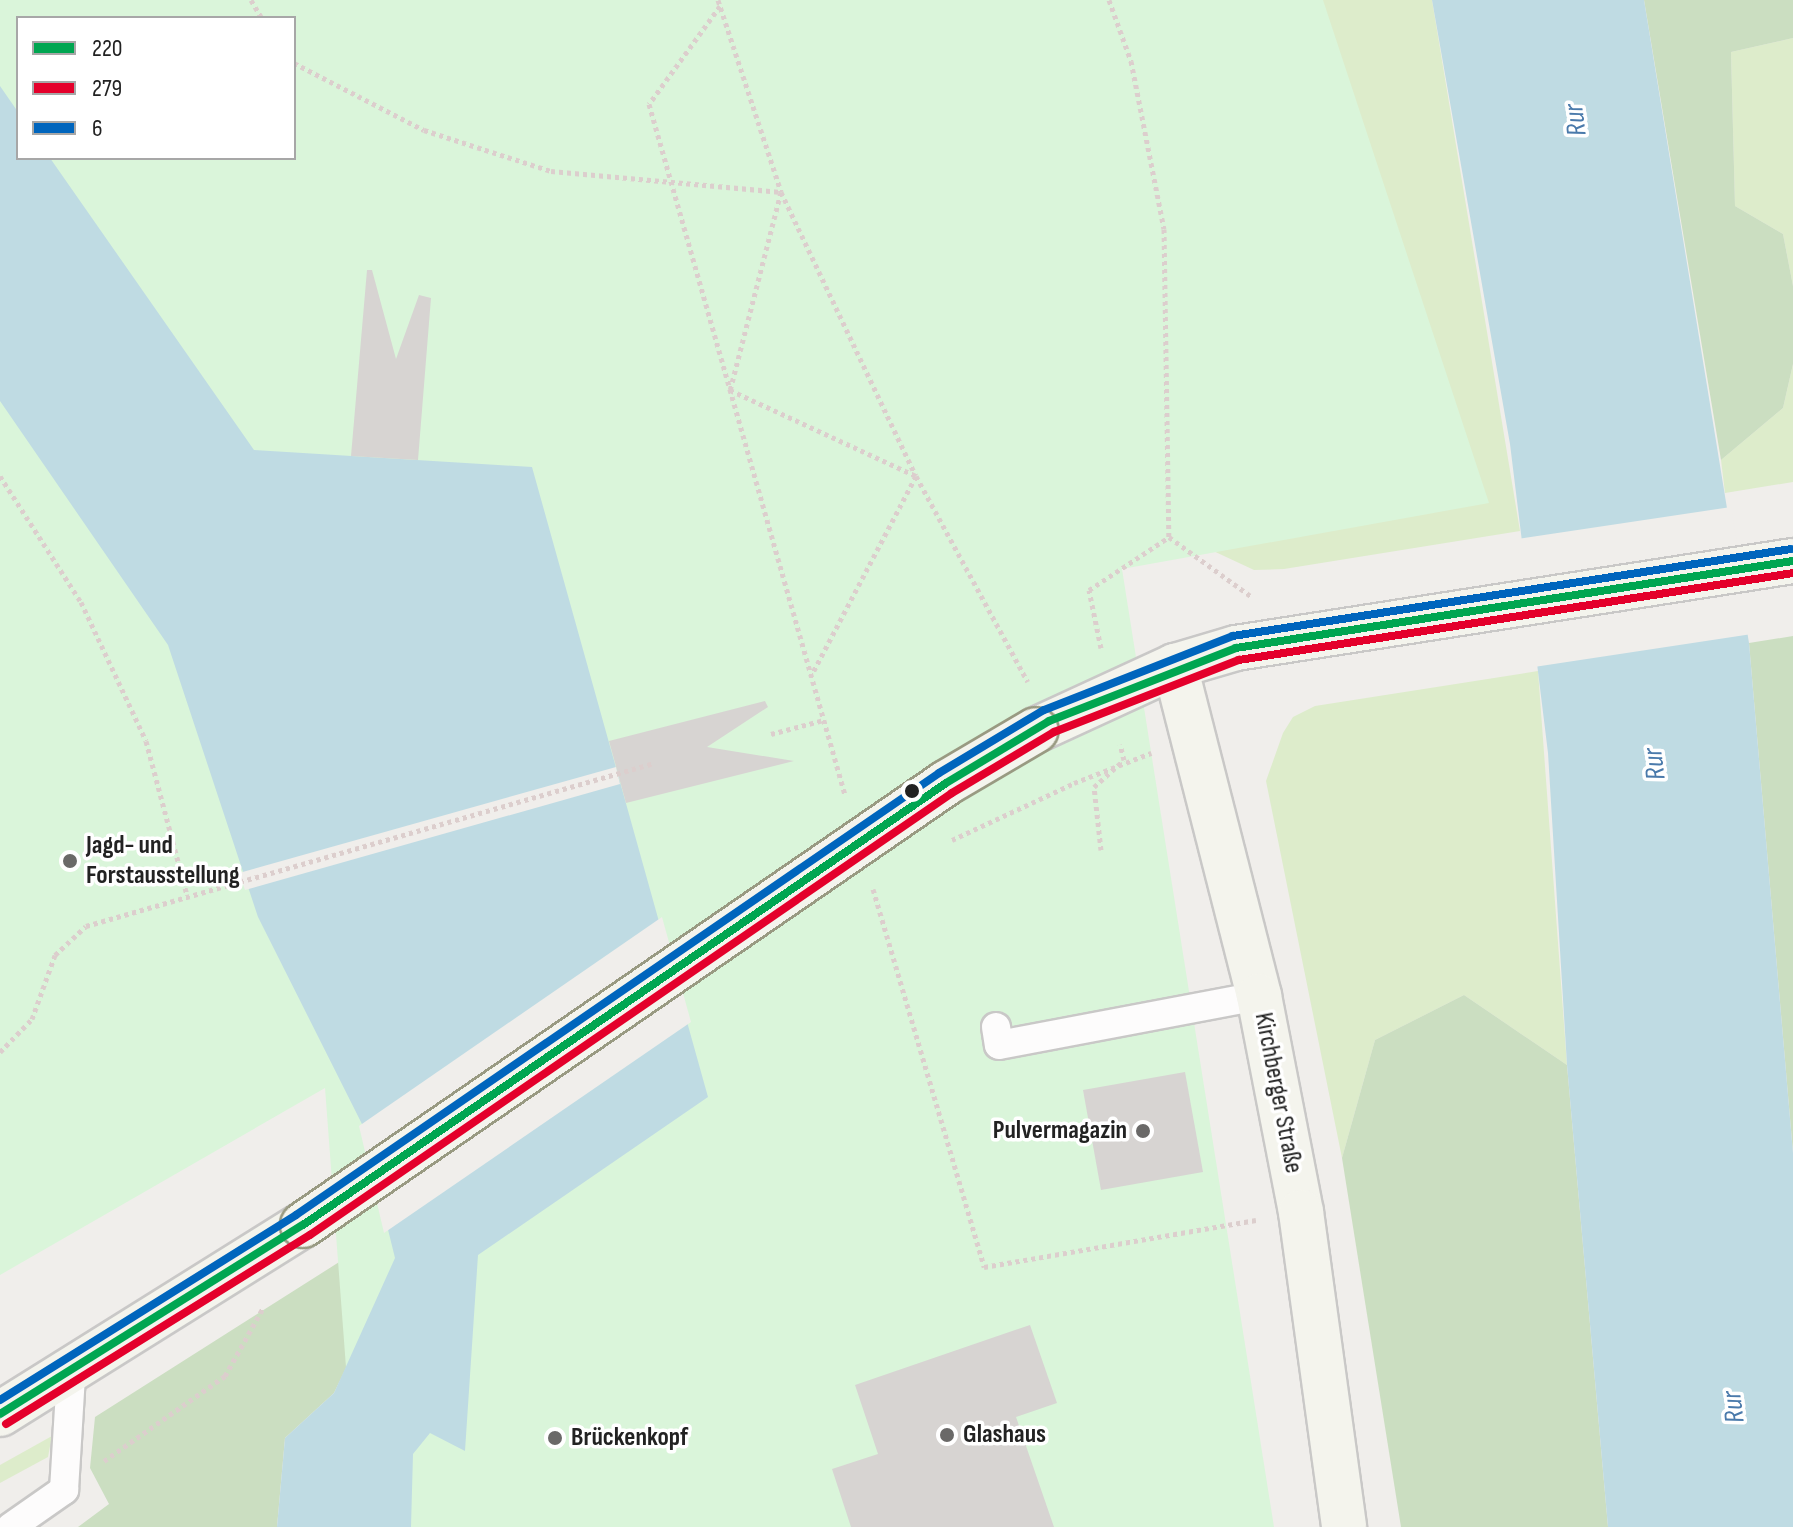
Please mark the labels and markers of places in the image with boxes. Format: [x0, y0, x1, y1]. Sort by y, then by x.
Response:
unlabelled marker [904, 783, 920, 799]
place label: Jagd- und Forstausstellung [86, 830, 240, 892]
marker: Jagd- und Forstausstellung [61, 852, 79, 870]
place label: Pulvermagazin [993, 1115, 1127, 1147]
marker: Pulvermagazin [1134, 1122, 1152, 1140]
place label: Glashaus [963, 1419, 1046, 1451]
place label: Brückenkopf [571, 1422, 688, 1454]
marker: Glashaus [938, 1426, 956, 1444]
marker: Brückenkopf [546, 1429, 564, 1447]

